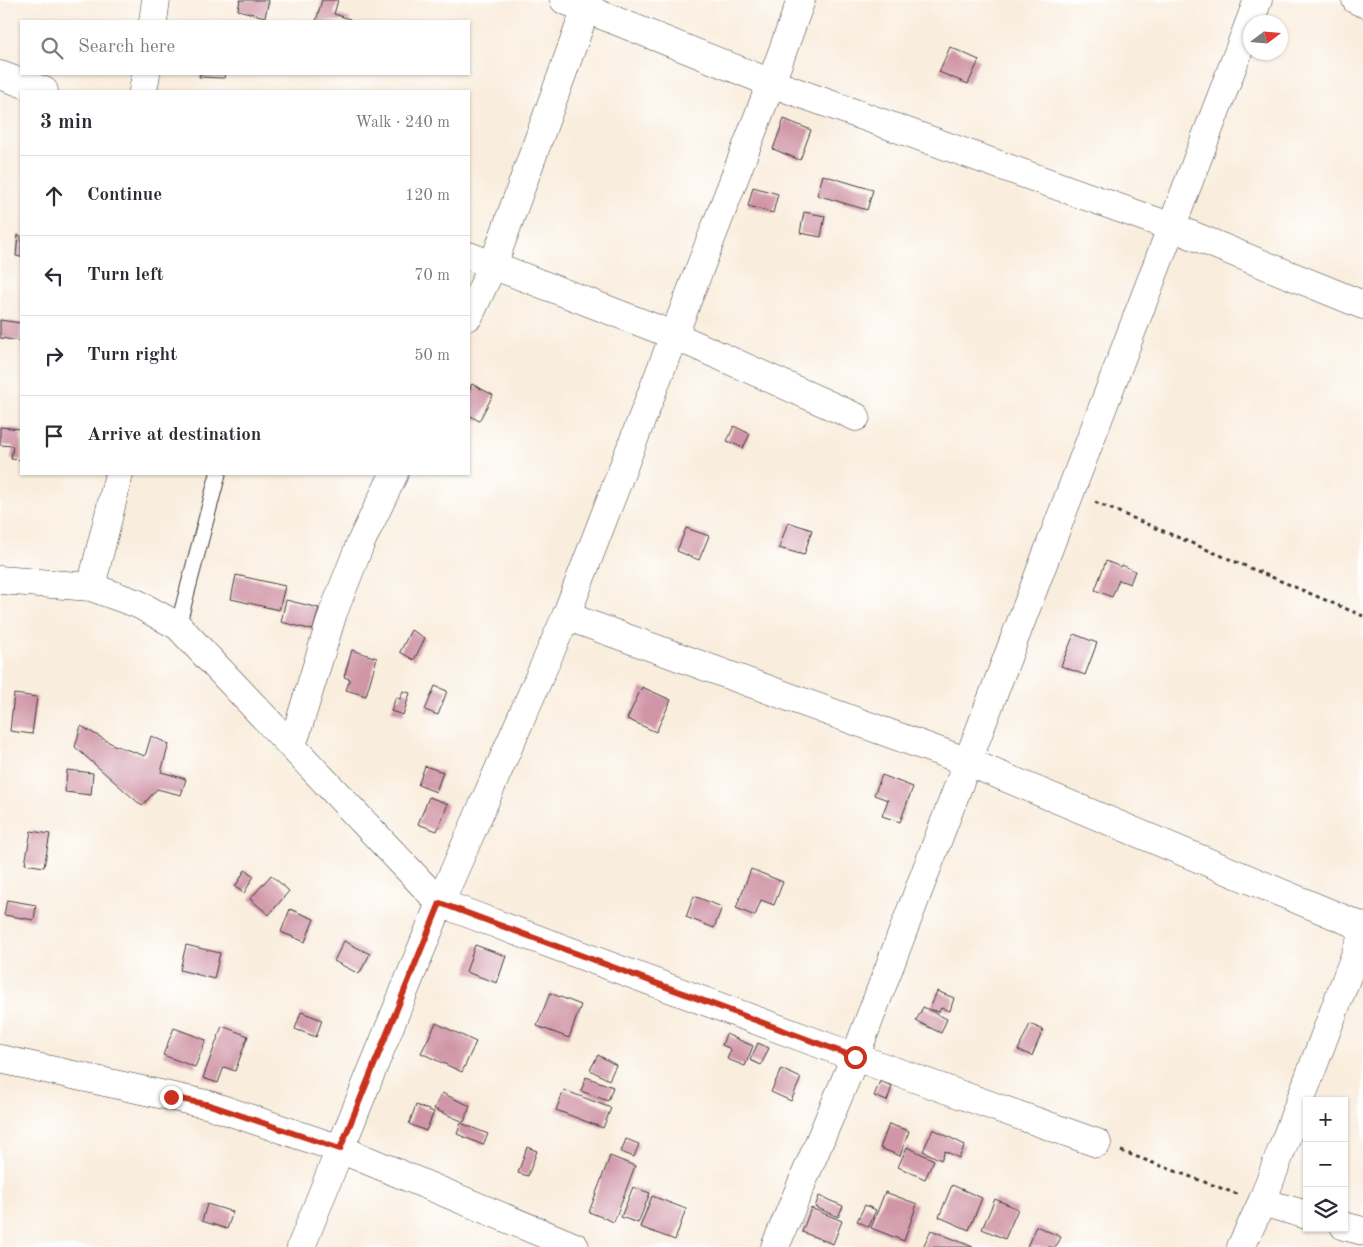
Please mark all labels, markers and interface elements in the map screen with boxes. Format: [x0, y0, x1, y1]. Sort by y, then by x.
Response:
north arrow [1243, 15, 1288, 60]
search box [20, 20, 470, 75]
icon: search [38, 34, 66, 62]
text: Search here [78, 38, 175, 57]
text: 3 min [40, 112, 93, 133]
text: Walk · 240 m [355, 115, 450, 131]
icon: ahead [40, 182, 68, 210]
text: Continue [87, 186, 162, 205]
text: 120 m [405, 188, 450, 204]
icon: left [40, 262, 68, 290]
text: Turn left [87, 266, 164, 285]
text: 70 m [414, 268, 450, 284]
icon: right [40, 342, 68, 370]
text: Turn right [87, 346, 177, 365]
text: 50 m [414, 348, 450, 364]
icon: arrive [40, 422, 68, 450]
text: Arrive at destination [87, 426, 261, 445]
route start [844, 1046, 867, 1069]
route end [160, 1086, 183, 1109]
map controls [1303, 1097, 1348, 1232]
button: + [1303, 1097, 1348, 1142]
button: − [1303, 1142, 1348, 1187]
button: layers [1303, 1187, 1348, 1232]

